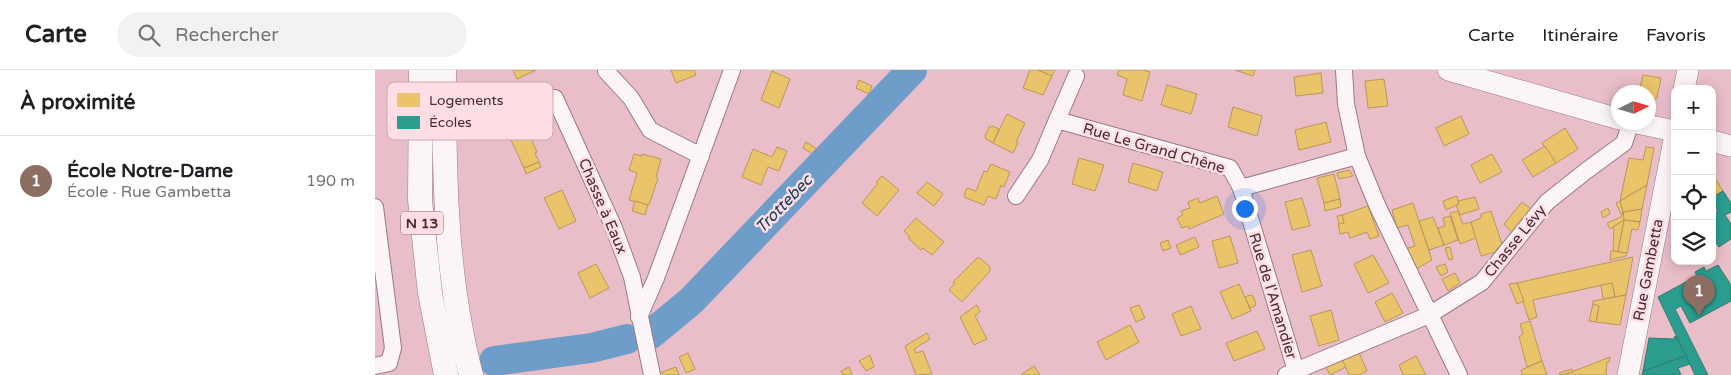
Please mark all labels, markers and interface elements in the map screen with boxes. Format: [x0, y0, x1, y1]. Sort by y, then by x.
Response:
search box [117, 12, 467, 57]
text: Carte [25, 20, 87, 49]
icon: search [135, 21, 163, 49]
text: Rechercher [175, 24, 278, 46]
text: Carte [1468, 24, 1514, 46]
text: Itinéraire [1542, 24, 1618, 46]
text: Favoris [1646, 24, 1706, 46]
legend [387, 82, 553, 140]
north arrow [1611, 85, 1656, 130]
map controls [1671, 85, 1716, 265]
button: + [1671, 85, 1716, 130]
text: À proximité [20, 90, 135, 115]
text: Logements [429, 92, 504, 109]
text: Écoles [429, 114, 472, 131]
street label: Rue Le Grand Chêne [1081, 119, 1227, 177]
button: − [1671, 130, 1716, 175]
street label: Chasse à Eaux [575, 156, 631, 256]
text: École Notre-Dame [67, 160, 233, 182]
water label: Trottebec [751, 170, 818, 237]
text: 1 [31, 171, 41, 191]
text: 190 m [306, 171, 355, 191]
button: locate [1671, 175, 1716, 220]
text: École · Rue Gambetta [67, 182, 231, 202]
your location [1232, 196, 1258, 222]
street label: Chasse Lévy [1480, 201, 1550, 281]
road number: N 13 [401, 212, 443, 234]
street label: Rue Gambetta [1629, 217, 1667, 323]
button: layers [1671, 220, 1716, 265]
street label: Rue de l'Amandier [1245, 231, 1301, 362]
pin: 1 [1683, 275, 1715, 316]

